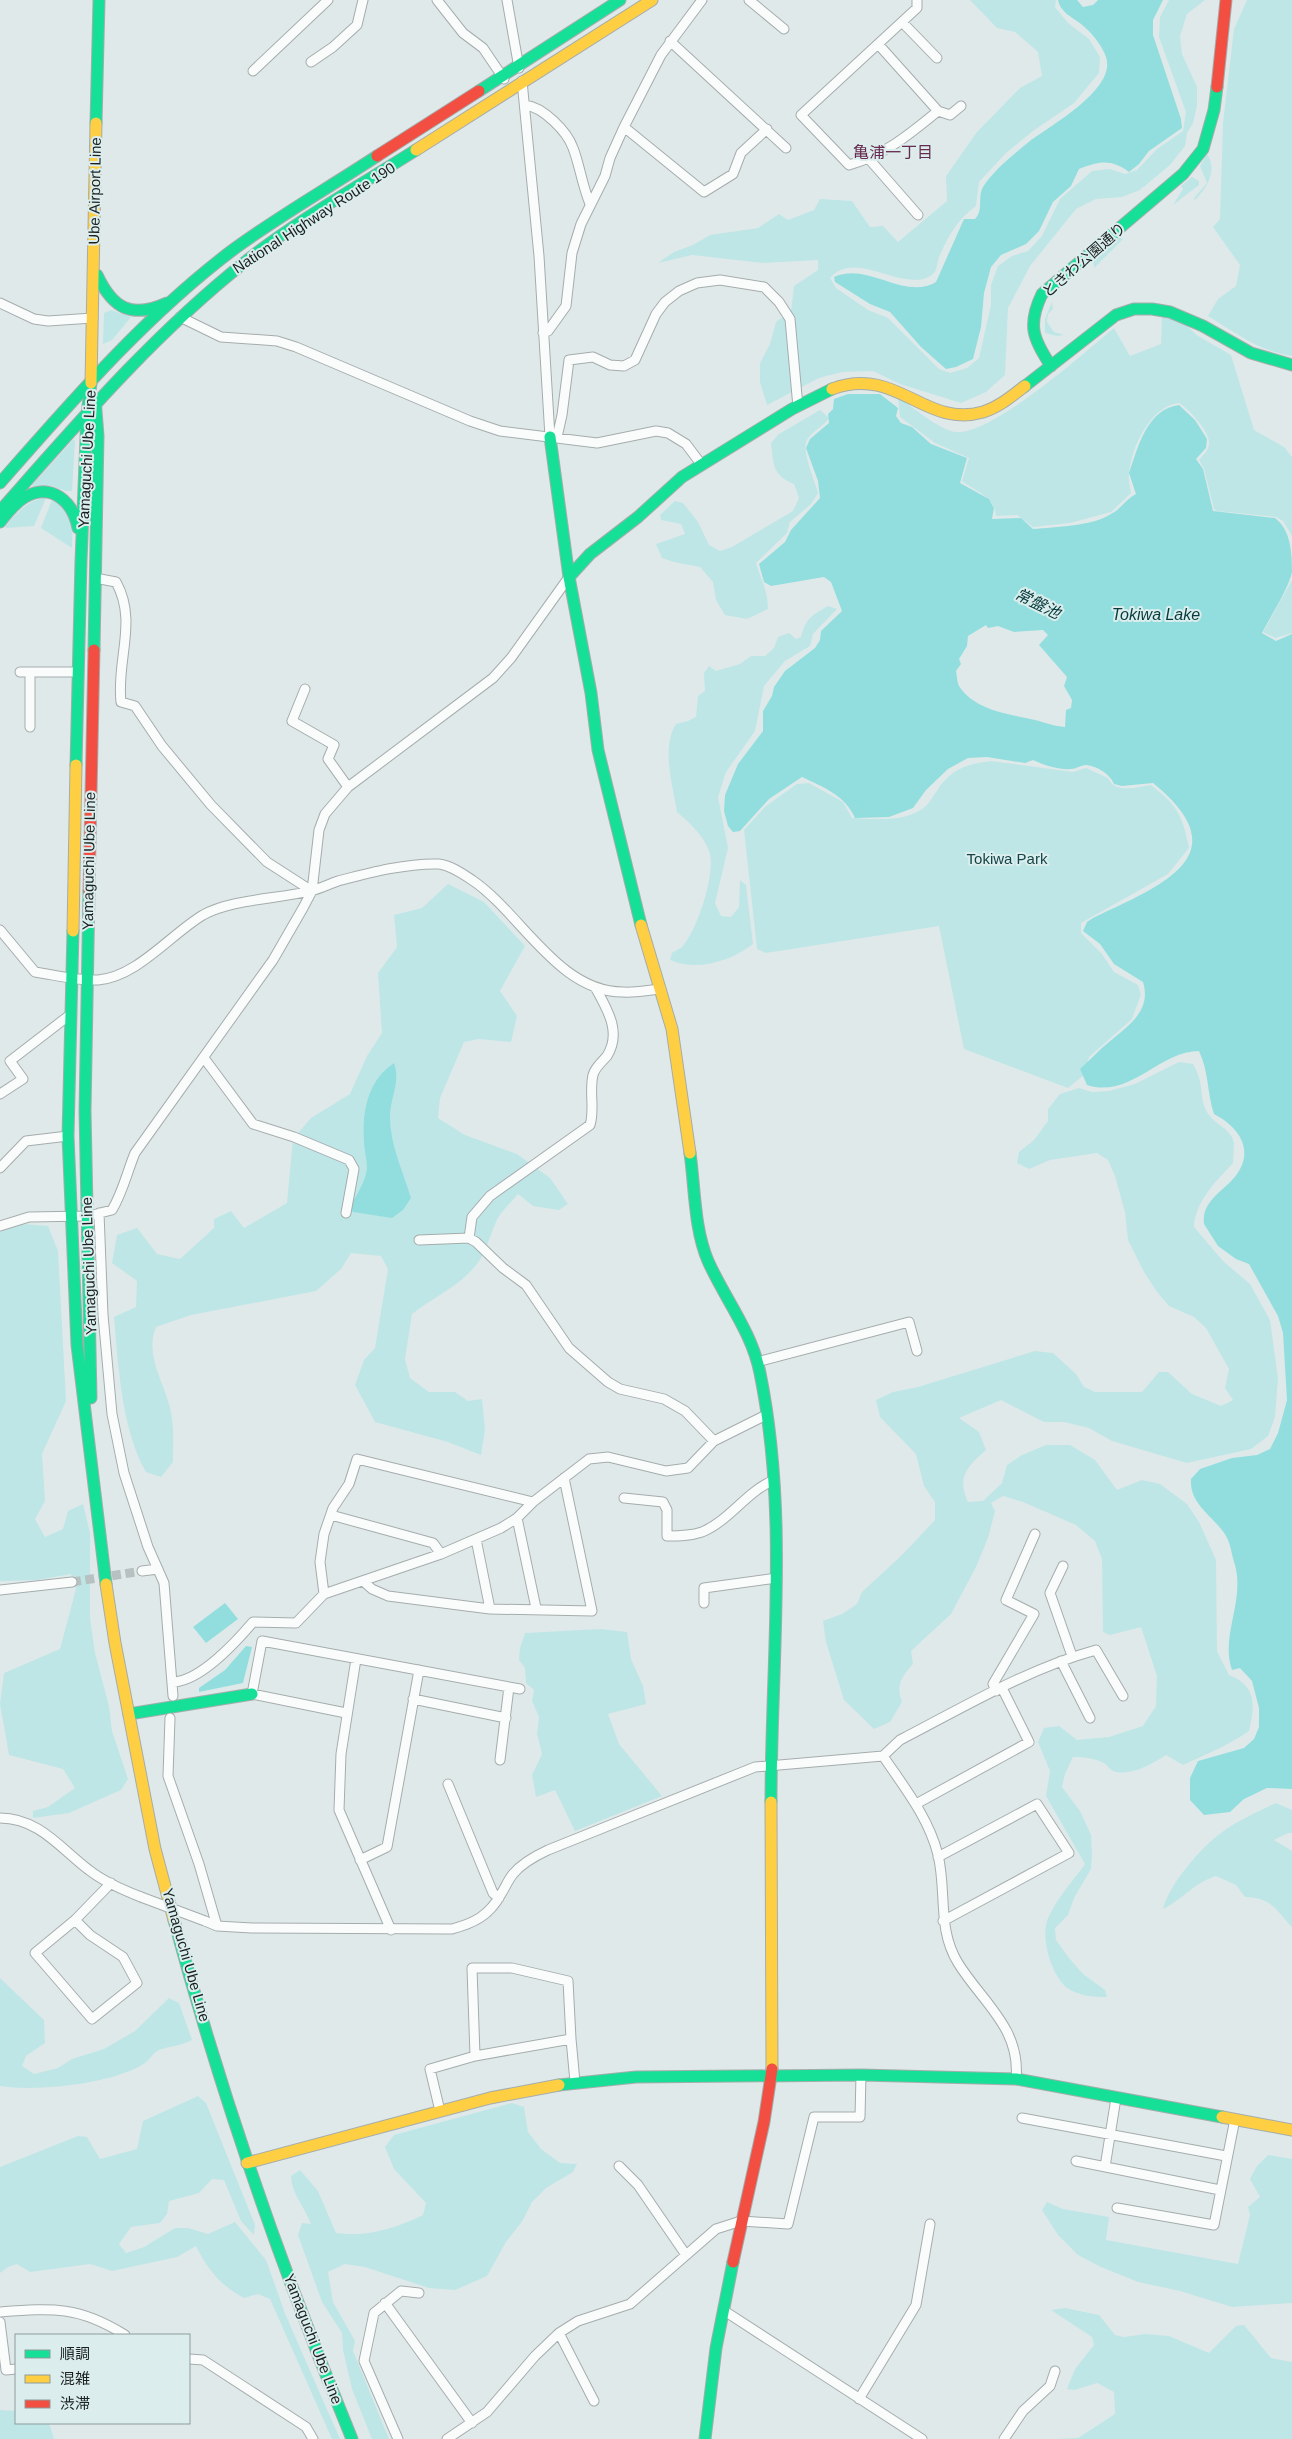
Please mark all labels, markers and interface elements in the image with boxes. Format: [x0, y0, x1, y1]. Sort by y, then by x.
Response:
street label: Ube Airport Line [85, 137, 104, 245]
district label: 亀浦一丁目 [853, 144, 933, 161]
street label: National Highway Route 190 [229, 159, 398, 276]
street label: ときわ公園通り [1038, 219, 1129, 300]
street label: Yamaguchi Ube Line [74, 390, 99, 528]
water label: 常盤池 [1012, 585, 1065, 622]
water label: Tokiwa Lake [1112, 606, 1200, 623]
street label: Yamaguchi Ube Line [79, 792, 98, 930]
park label: Tokiwa Park [967, 850, 1048, 867]
street label: Yamaguchi Ube Line [78, 1197, 99, 1335]
street label: Yamaguchi Ube Line [159, 1886, 214, 2024]
street label: Yamaguchi Ube Line [281, 2271, 346, 2406]
legend [15, 2334, 190, 2424]
text: 順調 [60, 2345, 90, 2362]
text: 混雑 [60, 2370, 90, 2387]
text: 渋滞 [60, 2395, 90, 2412]

